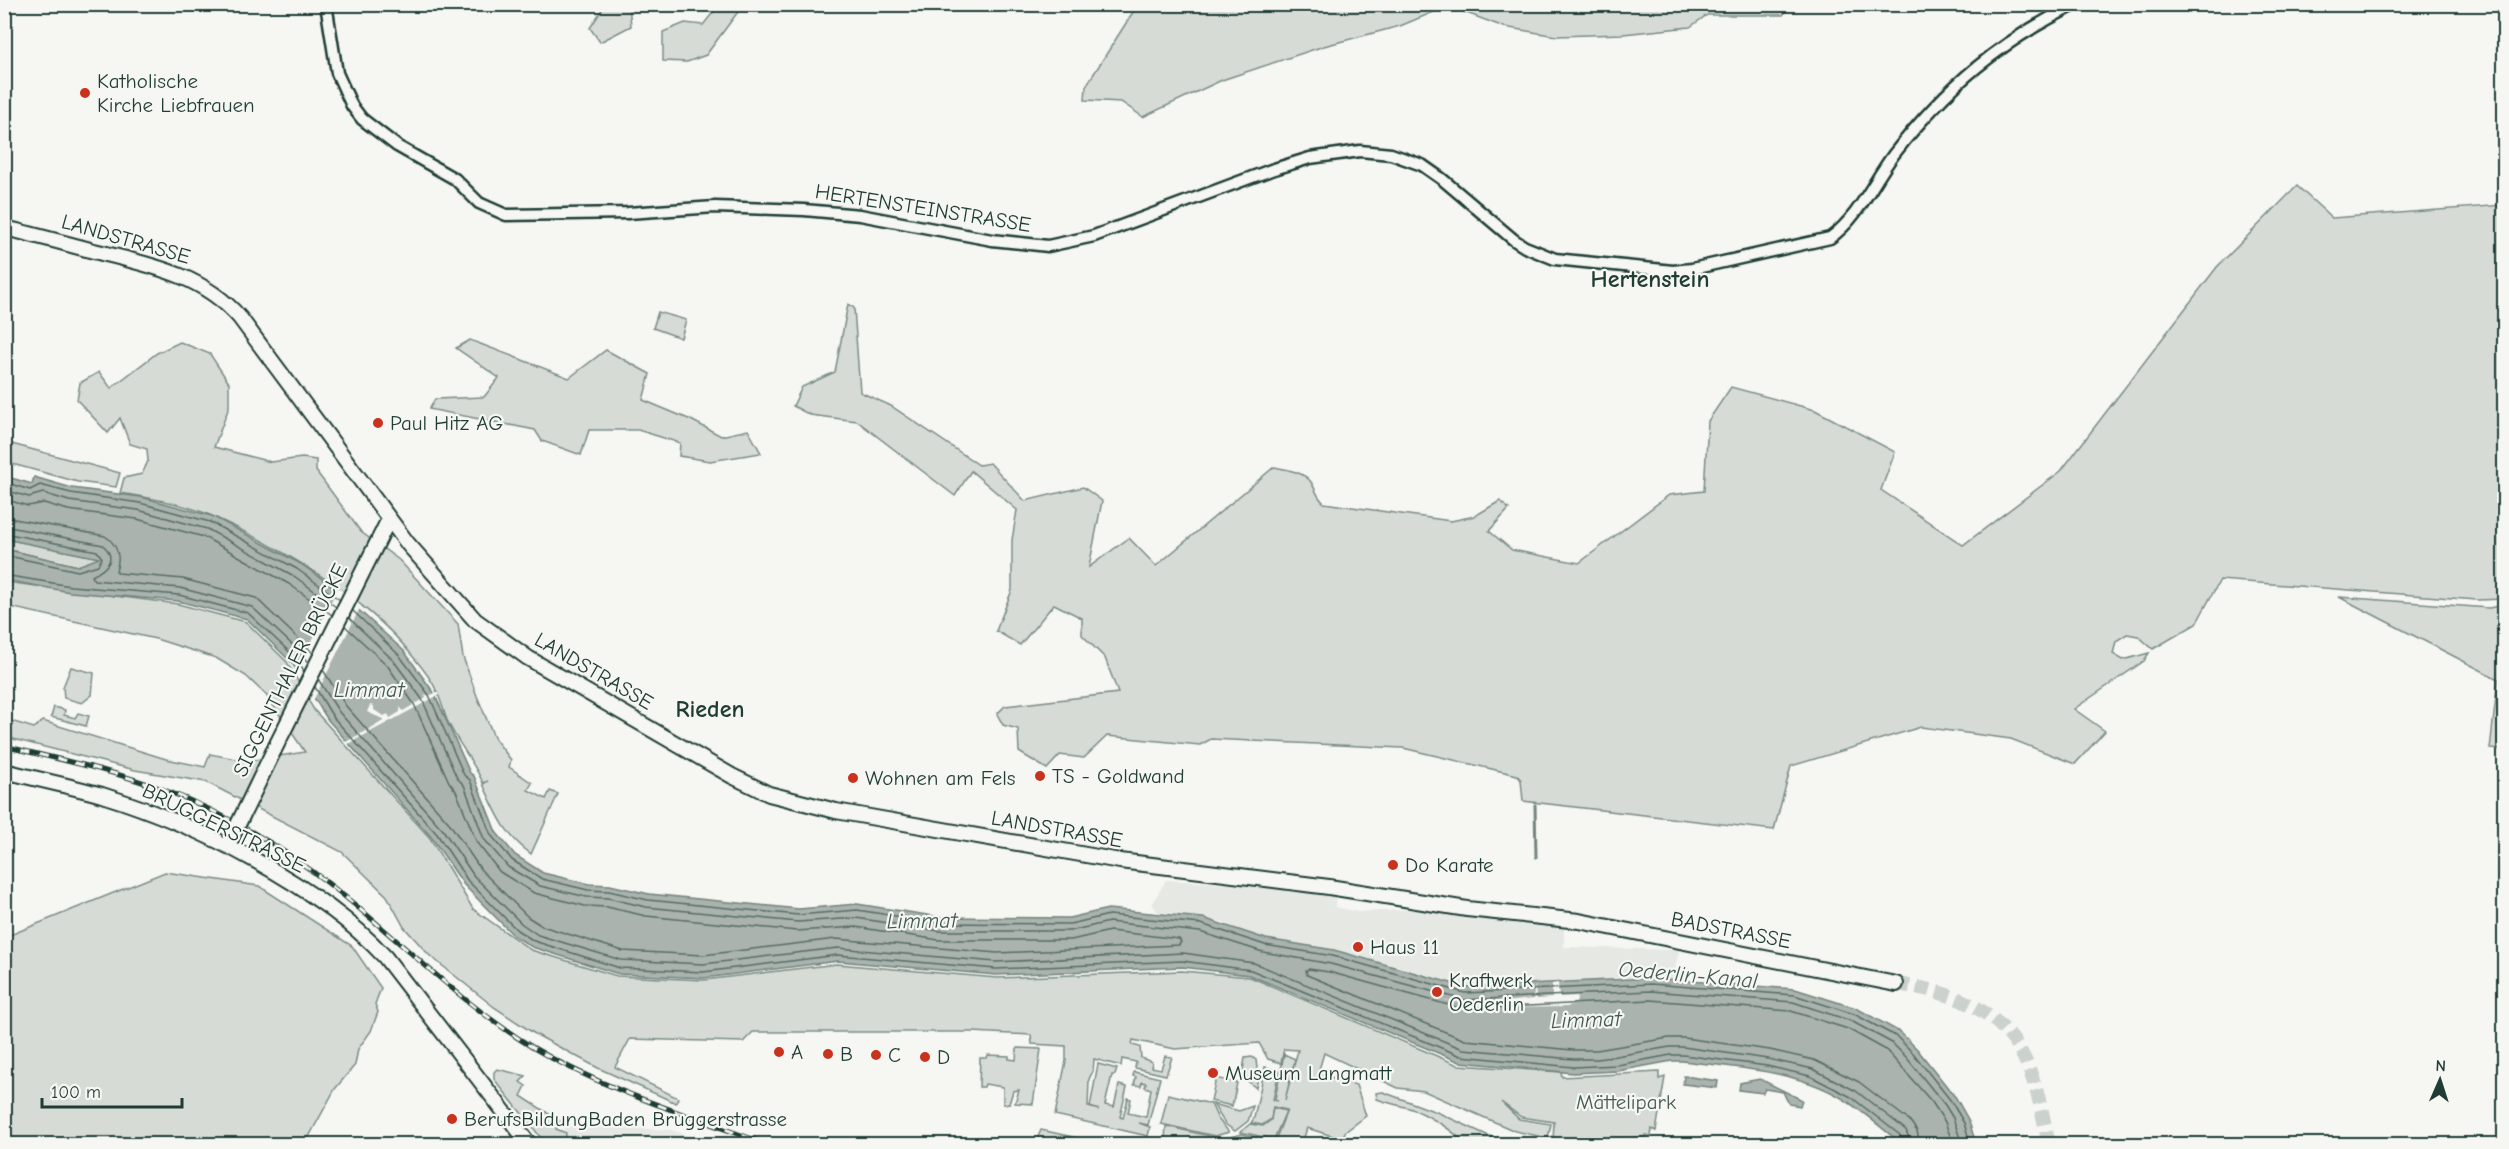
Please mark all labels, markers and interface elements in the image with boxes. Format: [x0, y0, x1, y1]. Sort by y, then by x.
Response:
place label: Katholische Kirche Liebfrauen [97, 69, 255, 117]
marker: Katholische Kirche Liebfrauen [78, 86, 92, 100]
street label: HERTENSTEINSTRASSE [813, 179, 1033, 237]
street label: LANDSTRASSE [59, 209, 193, 269]
district label: Hertenstein [1591, 265, 1709, 293]
place label: Paul Hitz AG [390, 411, 503, 435]
marker: Paul Hitz AG [371, 416, 385, 430]
street label: SIGGENTHALER BRÜCKE [228, 560, 352, 780]
street label: LANDSTRASSE [530, 627, 658, 715]
water label: Limmat [334, 677, 406, 703]
district label: Rieden [676, 695, 744, 723]
place label: TS - Goldwand [1052, 764, 1185, 788]
place label: Wohnen am Fels [865, 766, 1016, 790]
marker: TS - Goldwand [1033, 769, 1047, 783]
marker: Wohnen am Fels [846, 771, 860, 785]
street label: BRUGGERSTRASSE [139, 778, 309, 878]
street label: LANDSTRASSE [989, 806, 1125, 852]
place label: Do Karate [1405, 853, 1494, 877]
marker: Do Karate [1386, 858, 1400, 872]
water label: Limmat [886, 907, 960, 935]
street label: BADSTRASSE [1669, 907, 1793, 953]
place label: Haus 11 [1370, 935, 1439, 959]
marker: Haus 11 [1351, 940, 1365, 954]
water label: Oederlin-Kanal [1617, 956, 1760, 994]
place label: Kraftwerk Oederlin [1449, 968, 1533, 1016]
marker: Kraftwerk Oederlin [1430, 985, 1444, 999]
water label: Limmat [1550, 1006, 1624, 1034]
place label: A [791, 1040, 803, 1064]
place label: B [840, 1042, 853, 1066]
place label: C [888, 1043, 901, 1067]
marker: A [772, 1045, 786, 1059]
place label: D [937, 1045, 950, 1069]
marker: B [821, 1047, 835, 1061]
marker: C [869, 1048, 883, 1062]
marker: D [918, 1050, 932, 1064]
north arrow [2410, 1050, 2470, 1110]
text: N [2435, 1057, 2446, 1075]
place label: Museum Langmatt [1225, 1061, 1393, 1085]
marker: Museum Langmatt [1206, 1066, 1220, 1080]
scale bar [42, 1071, 182, 1109]
text: 100 m [51, 1082, 101, 1103]
park label: Mättelipark [1576, 1090, 1676, 1114]
place label: BerufsBildungBaden Bruggerstrasse [464, 1107, 787, 1131]
marker: BerufsBildungBaden Bruggerstrasse [445, 1112, 459, 1126]

